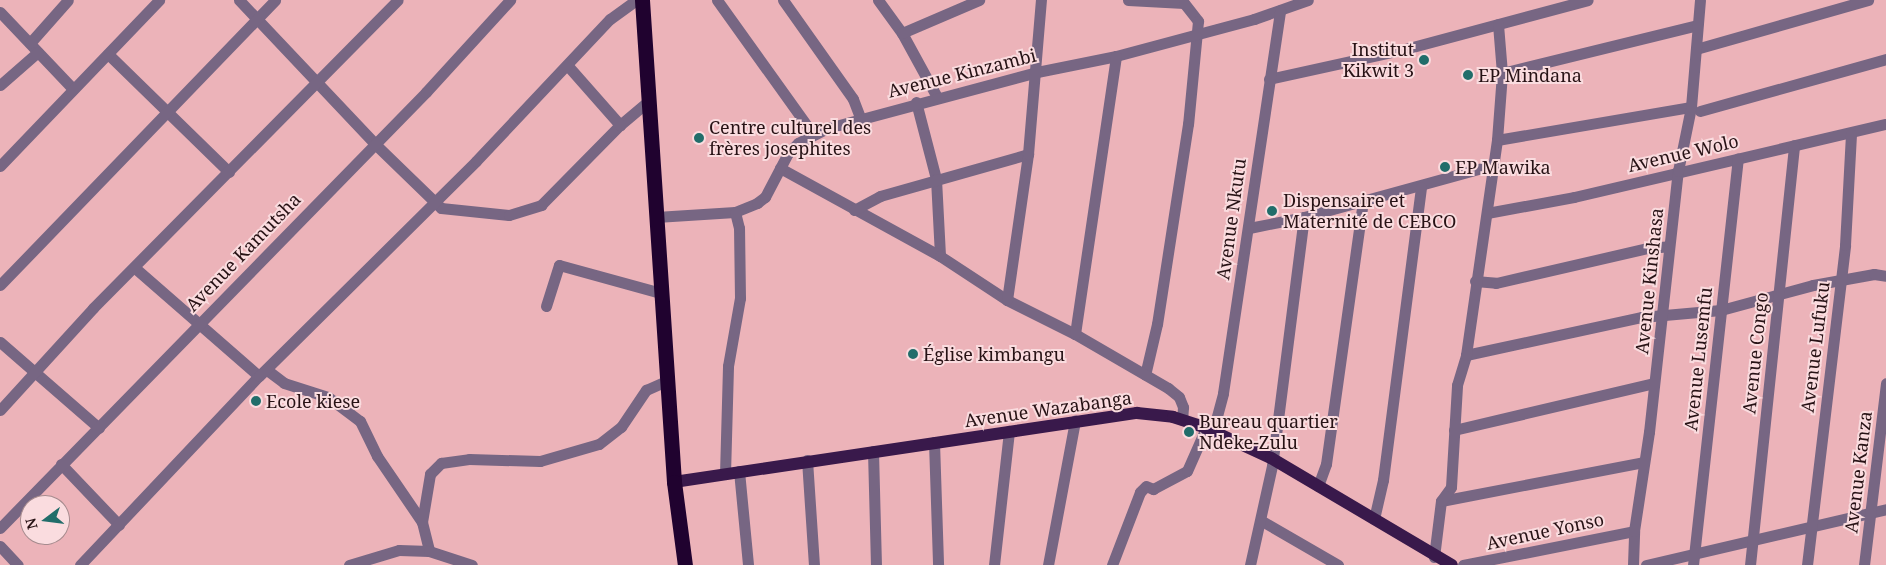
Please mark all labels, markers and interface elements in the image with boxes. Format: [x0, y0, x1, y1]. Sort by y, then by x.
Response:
place label: Institut Kikwit 3 [1343, 39, 1414, 82]
street label: Avenue Kinzambi [886, 44, 1038, 102]
marker: Institut Kikwit 3 [1418, 54, 1430, 66]
place label: EP Mindana [1478, 64, 1582, 86]
marker: EP Mindana [1462, 69, 1474, 81]
place label: Centre culturel des frères josephites [709, 117, 871, 160]
street label: Avenue Wolo [1625, 130, 1741, 176]
marker: Centre culturel des frères josephites [693, 132, 705, 144]
place label: EP Mawika [1455, 156, 1551, 178]
street label: Avenue Nkutu [1212, 157, 1250, 281]
marker: EP Mawika [1439, 161, 1451, 173]
street label: Avenue Kamutsha [181, 188, 305, 316]
place label: Dispensaire et Maternité de CEBCO [1283, 190, 1456, 232]
marker: Dispensaire et Maternité de CEBCO [1265, 204, 1279, 218]
street label: Avenue Kinshasa [1631, 207, 1667, 355]
street label: Avenue Lufuku [1796, 280, 1834, 414]
street label: Avenue Lusemfu [1680, 286, 1716, 432]
street label: Avenue Congo [1738, 291, 1772, 415]
place label: Église kimbangu [923, 343, 1065, 365]
marker: Église kimbangu [907, 348, 919, 360]
street label: Avenue Wazabanga [963, 387, 1133, 431]
place label: Ecole kiese [266, 390, 360, 412]
marker: Ecole kiese [250, 395, 262, 407]
street label: Avenue Kanza [1840, 410, 1876, 534]
place label: Bureau quartier Ndeke-Zulu [1199, 411, 1338, 454]
marker: Bureau quartier Ndeke-Zulu [1183, 426, 1195, 438]
north arrow [20, 495, 70, 545]
street label: Avenue Yonso [1484, 508, 1606, 554]
text: N [20, 516, 42, 532]

